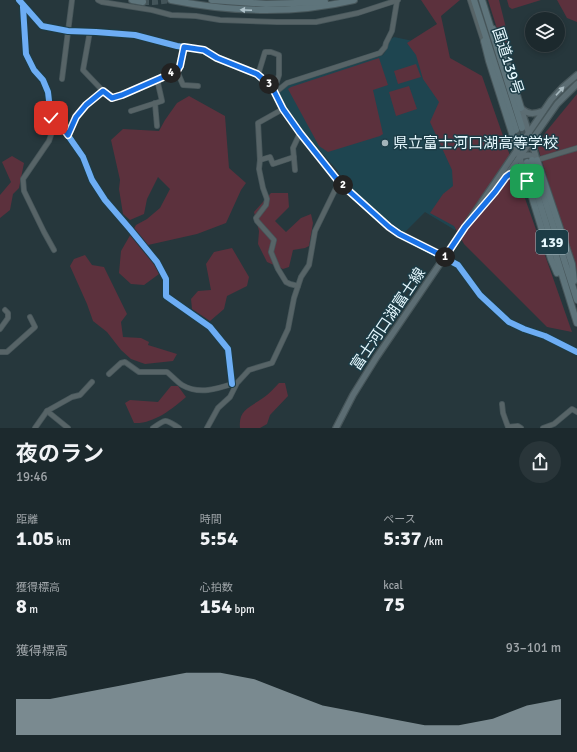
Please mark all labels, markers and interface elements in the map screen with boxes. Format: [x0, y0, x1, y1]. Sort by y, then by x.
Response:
one-way arrow [240, 6, 252, 13]
map controls [525, 12, 565, 52]
button: layers [525, 12, 565, 52]
street label: 国道139号 [489, 25, 527, 97]
pin: 4 [161, 63, 181, 83]
text: 4 [168, 66, 174, 79]
pin: 3 [259, 74, 279, 94]
text: 3 [266, 77, 272, 90]
one-way arrow [555, 86, 564, 96]
pin [34, 101, 68, 135]
icon: check [40, 107, 62, 129]
place label: 県立富士河口湖高等学校 [393, 134, 558, 152]
marker: 県立富士河口湖高等学校 [380, 138, 390, 148]
pin [510, 164, 544, 198]
icon: arrive [516, 170, 538, 192]
pin: 2 [333, 175, 353, 195]
text: 2 [340, 178, 346, 191]
road number: 139 [536, 230, 568, 254]
pin: 1 [435, 247, 455, 267]
text: 1 [442, 250, 448, 263]
street label: 富士河口湖富士線 [347, 264, 429, 374]
text: 夜のラン [16, 440, 104, 467]
button: share [519, 441, 561, 483]
text: 19:46 [16, 469, 48, 485]
text: 距離 [16, 513, 38, 526]
text: 時間 [200, 513, 222, 526]
text: ペース [383, 513, 416, 526]
text: 1.05 [16, 526, 54, 551]
text: 5:54 [200, 526, 238, 551]
text: 5:37 [383, 526, 422, 551]
text: km [54, 535, 71, 548]
text: /km [422, 535, 443, 548]
text: kcal [383, 579, 403, 592]
text: 獲得標高 [16, 581, 60, 594]
text: 心拍数 [200, 581, 233, 594]
text: 75 [383, 592, 405, 617]
text: 8 [16, 594, 27, 619]
text: 154 [200, 594, 232, 619]
text: m [27, 603, 38, 616]
text: bpm [232, 603, 255, 616]
text: 93–101 m [506, 640, 561, 656]
text: 獲得標高 [16, 643, 68, 659]

